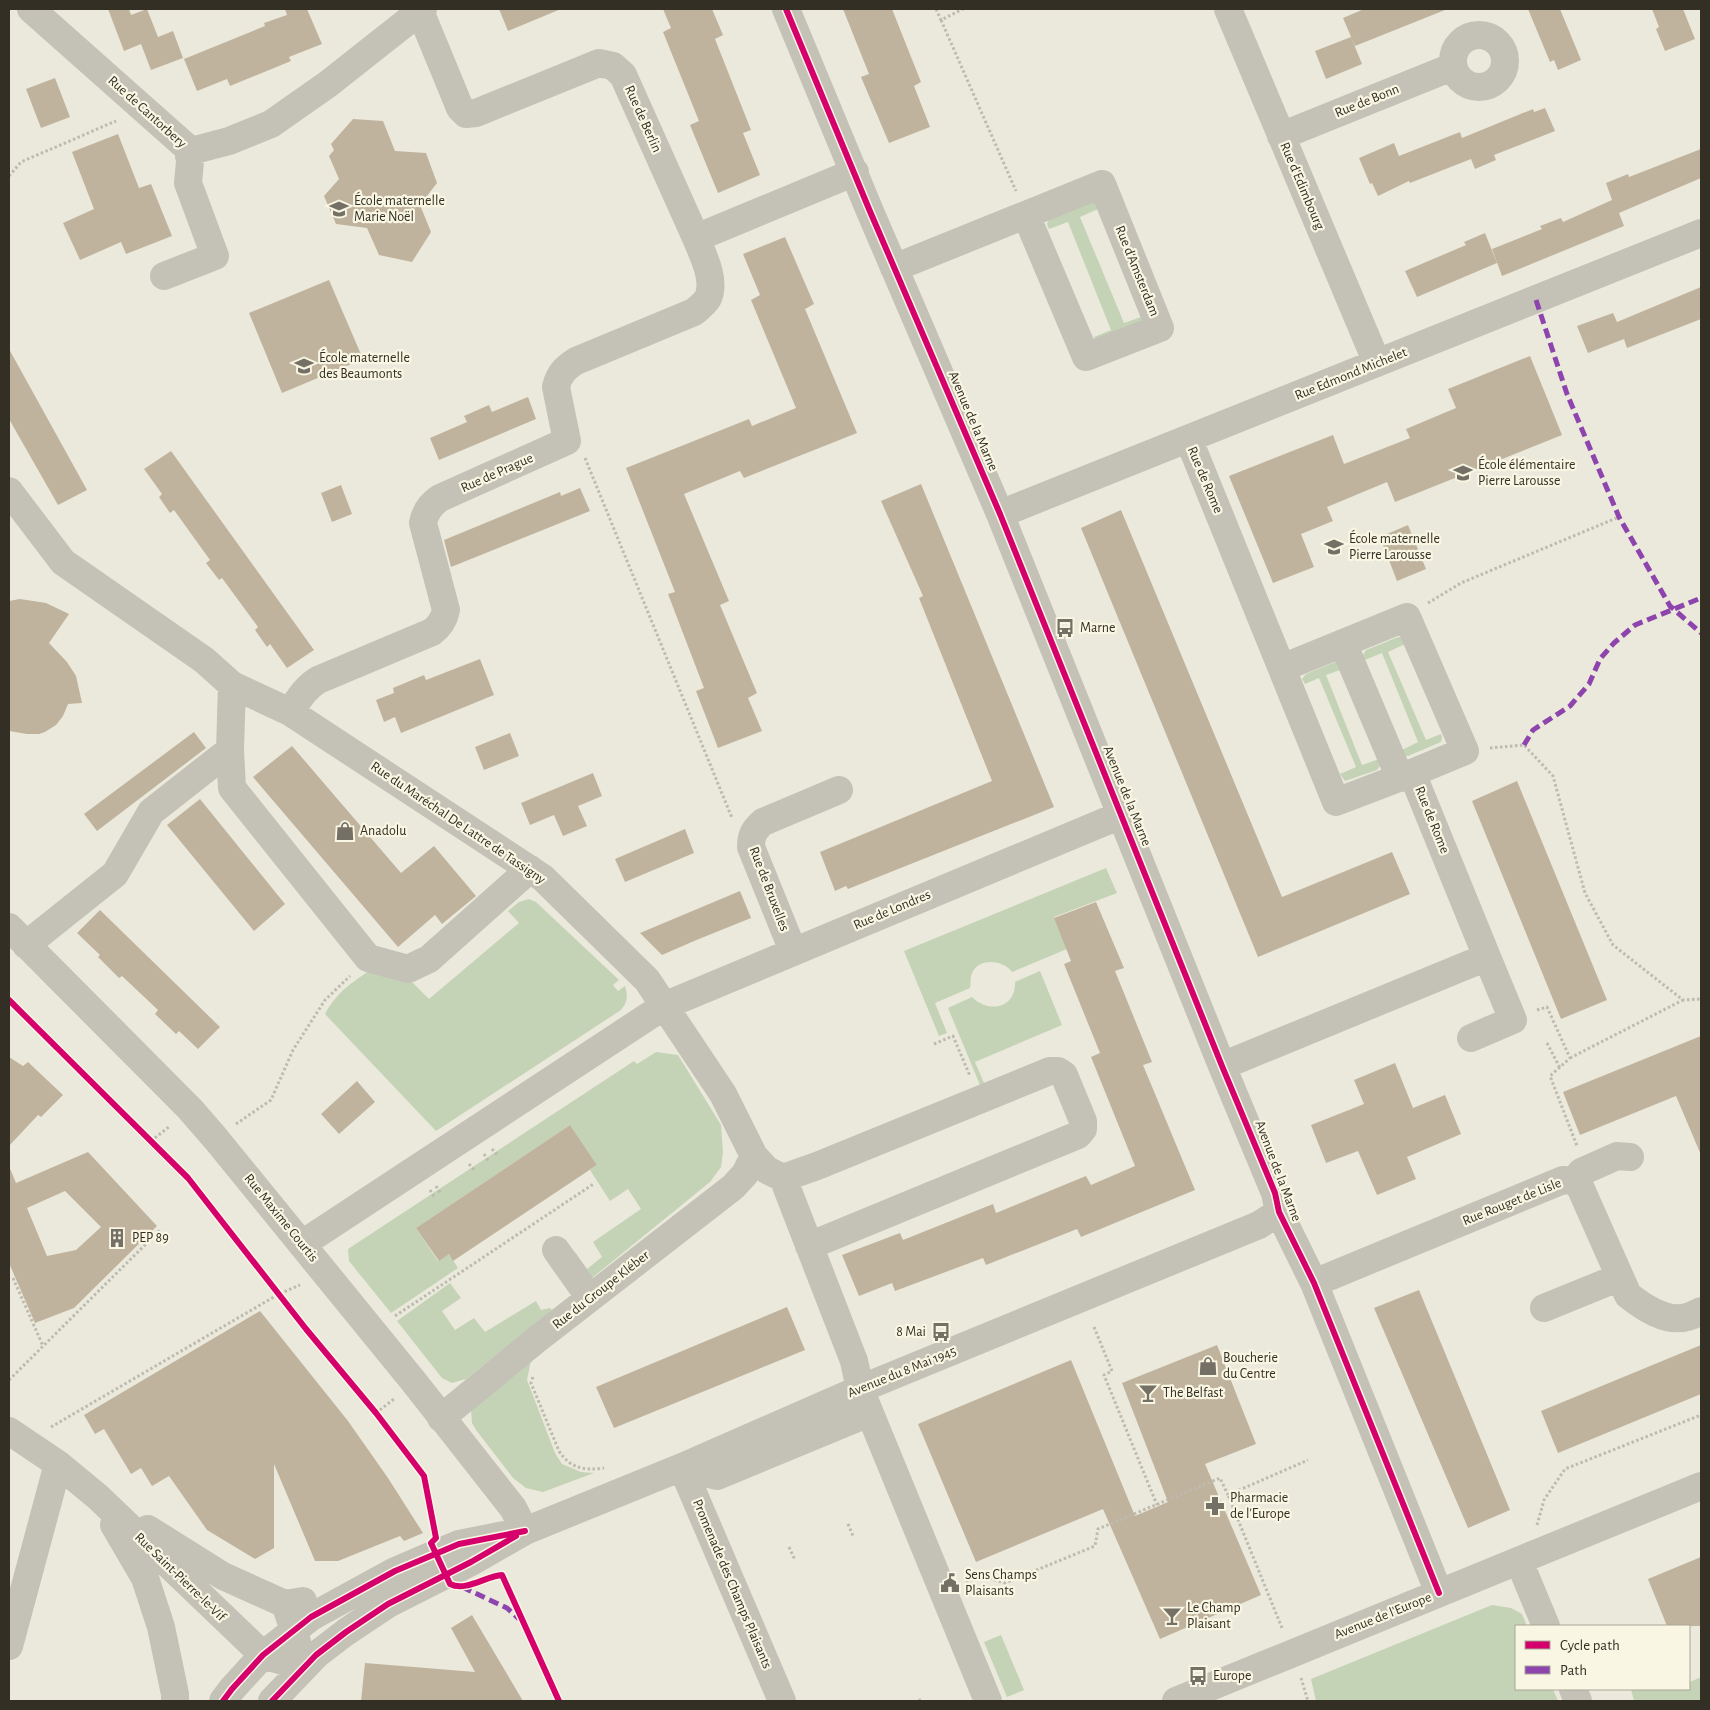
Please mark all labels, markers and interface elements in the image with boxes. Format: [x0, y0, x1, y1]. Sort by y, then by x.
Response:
street label: Rue de Cantorbery [105, 73, 189, 151]
street label: Rue de Bonn [1333, 82, 1401, 120]
street label: Rue de Berlin [622, 83, 664, 155]
street label: Rue d'Edimbourg [1277, 140, 1327, 232]
place label: École maternelle Marie Noël [354, 191, 445, 224]
school or university icon: École maternelle Marie Noël [328, 198, 350, 220]
street label: Rue d'Amsterdam [1112, 224, 1162, 318]
street label: Rue Edmond Michelet [1293, 345, 1410, 403]
place label: École maternelle des Beaumonts [319, 348, 410, 381]
school or university icon: École maternelle des Beaumonts [293, 355, 315, 377]
street label: Avenue de la Marne [946, 369, 1000, 473]
street label: Rue de Rome [1185, 445, 1225, 515]
street label: Rue de Prague [459, 451, 535, 495]
place label: École élémentaire Pierre Larousse [1478, 455, 1575, 488]
school or university icon: École élémentaire Pierre Larousse [1452, 462, 1474, 484]
place label: École maternelle Pierre Larousse [1349, 529, 1440, 562]
school or university icon: École maternelle Pierre Larousse [1323, 536, 1345, 558]
bus stop icon: Marne [1054, 617, 1076, 639]
place label: Marne [1080, 621, 1115, 635]
street label: Avenue de la Marne [1101, 744, 1153, 848]
street label: Rue du Maréchal De Lattre de Tassigny [368, 759, 548, 887]
street label: Rue de Rome [1412, 784, 1452, 856]
shop icon: Anadolu [334, 820, 356, 842]
place label: Anadolu [360, 824, 406, 838]
street label: Rue de Bruxelles [746, 845, 792, 933]
street label: Rue de Londres [851, 887, 933, 933]
street label: Avenue de la Marne [1252, 1119, 1304, 1223]
street label: Rue Maxime Courtis [241, 1171, 321, 1265]
street label: Rue Rouget de Lisle [1461, 1176, 1563, 1228]
building icon: PEP 89 [106, 1227, 128, 1249]
place label: PEP 89 [132, 1231, 169, 1245]
street label: Rue du Groupe Kléber [550, 1248, 652, 1332]
bus stop icon: 8 Mai [930, 1321, 952, 1343]
place label: 8 Mai [896, 1325, 926, 1339]
street label: Avenue du 8 Mai 1945 [846, 1344, 958, 1400]
place label: Boucherie du Centre [1223, 1351, 1278, 1381]
shop icon: Boucherie du Centre [1197, 1355, 1219, 1377]
bar icon: The Belfast [1137, 1382, 1159, 1404]
place label: The Belfast [1163, 1386, 1224, 1400]
place label: Pharmacie de l'Europe [1230, 1491, 1290, 1521]
pharmacy icon: Pharmacie de l'Europe [1204, 1495, 1226, 1517]
street label: Promenade des Champs Plaisants [690, 1497, 774, 1671]
street label: Rue Saint-Pierre-le-Vif [132, 1530, 229, 1624]
place label: Sens Champs Plaisants [965, 1568, 1037, 1598]
public building icon: Sens Champs Plaisants [939, 1572, 961, 1594]
street label: Avenue de l'Europe [1332, 1590, 1434, 1642]
place label: Le Champ Plaisant [1187, 1601, 1241, 1631]
bar icon: Le Champ Plaisant [1161, 1605, 1183, 1627]
legend [1515, 1625, 1690, 1690]
text: Cycle path [1560, 1638, 1620, 1653]
text: Path [1560, 1663, 1587, 1678]
bus stop icon: Europe [1187, 1665, 1209, 1687]
place label: Europe [1213, 1669, 1251, 1683]

